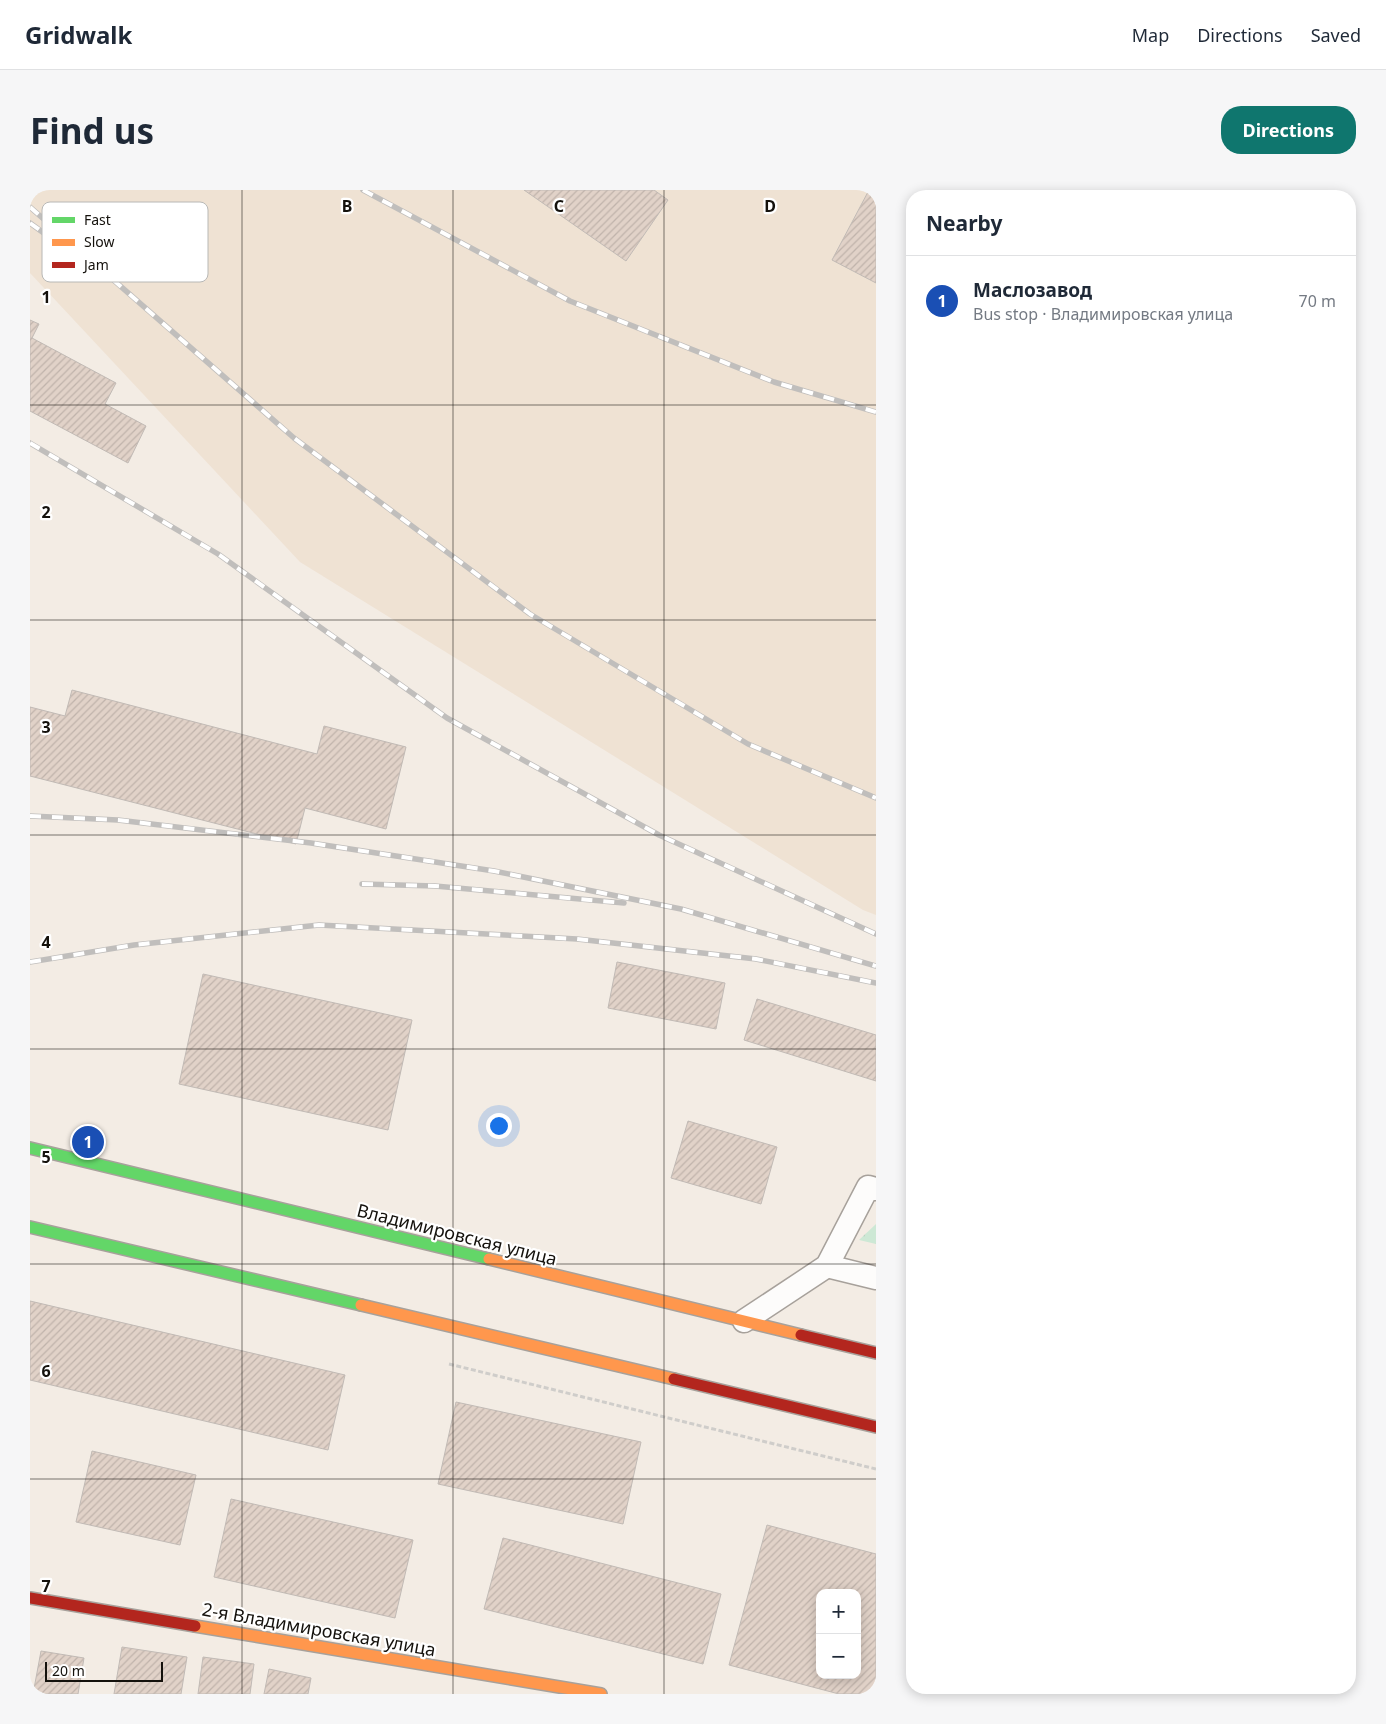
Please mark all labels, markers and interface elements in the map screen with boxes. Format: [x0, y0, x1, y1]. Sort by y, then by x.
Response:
text: Gridwalk [25, 18, 132, 51]
text: Map [1132, 23, 1169, 47]
text: Directions [1197, 23, 1283, 47]
text: Saved [1311, 23, 1361, 47]
button: Directions [1221, 106, 1356, 154]
text: Find us [30, 107, 154, 154]
text: B [342, 195, 352, 217]
text: C [554, 195, 564, 217]
text: D [764, 195, 776, 217]
legend [42, 202, 208, 282]
text: Nearby [926, 209, 1002, 237]
text: Fast [84, 210, 111, 229]
text: Slow [84, 232, 115, 251]
text: Jam [82, 255, 109, 274]
text: Маслозавод [973, 277, 1092, 303]
text: 1 [41, 286, 51, 308]
text: 1 [937, 290, 947, 312]
text: 70 m [1299, 290, 1336, 312]
text: Bus stop · Владимировская улица [973, 303, 1233, 325]
text: 2 [41, 501, 51, 523]
text: 3 [41, 716, 51, 738]
text: 4 [41, 931, 51, 953]
your location [486, 1113, 512, 1139]
pin: 1 [72, 1123, 104, 1161]
text: 5 [41, 1146, 51, 1168]
street label: Владимировская улица [354, 1198, 560, 1270]
text: 6 [41, 1360, 51, 1382]
text: 7 [41, 1575, 51, 1597]
map controls [816, 1589, 861, 1679]
button: + [816, 1589, 861, 1634]
street label: 2-я Владимировская улица [200, 1597, 438, 1661]
button: − [816, 1634, 861, 1679]
scale bar [45, 1659, 162, 1682]
text: 20 m [52, 1661, 85, 1680]

